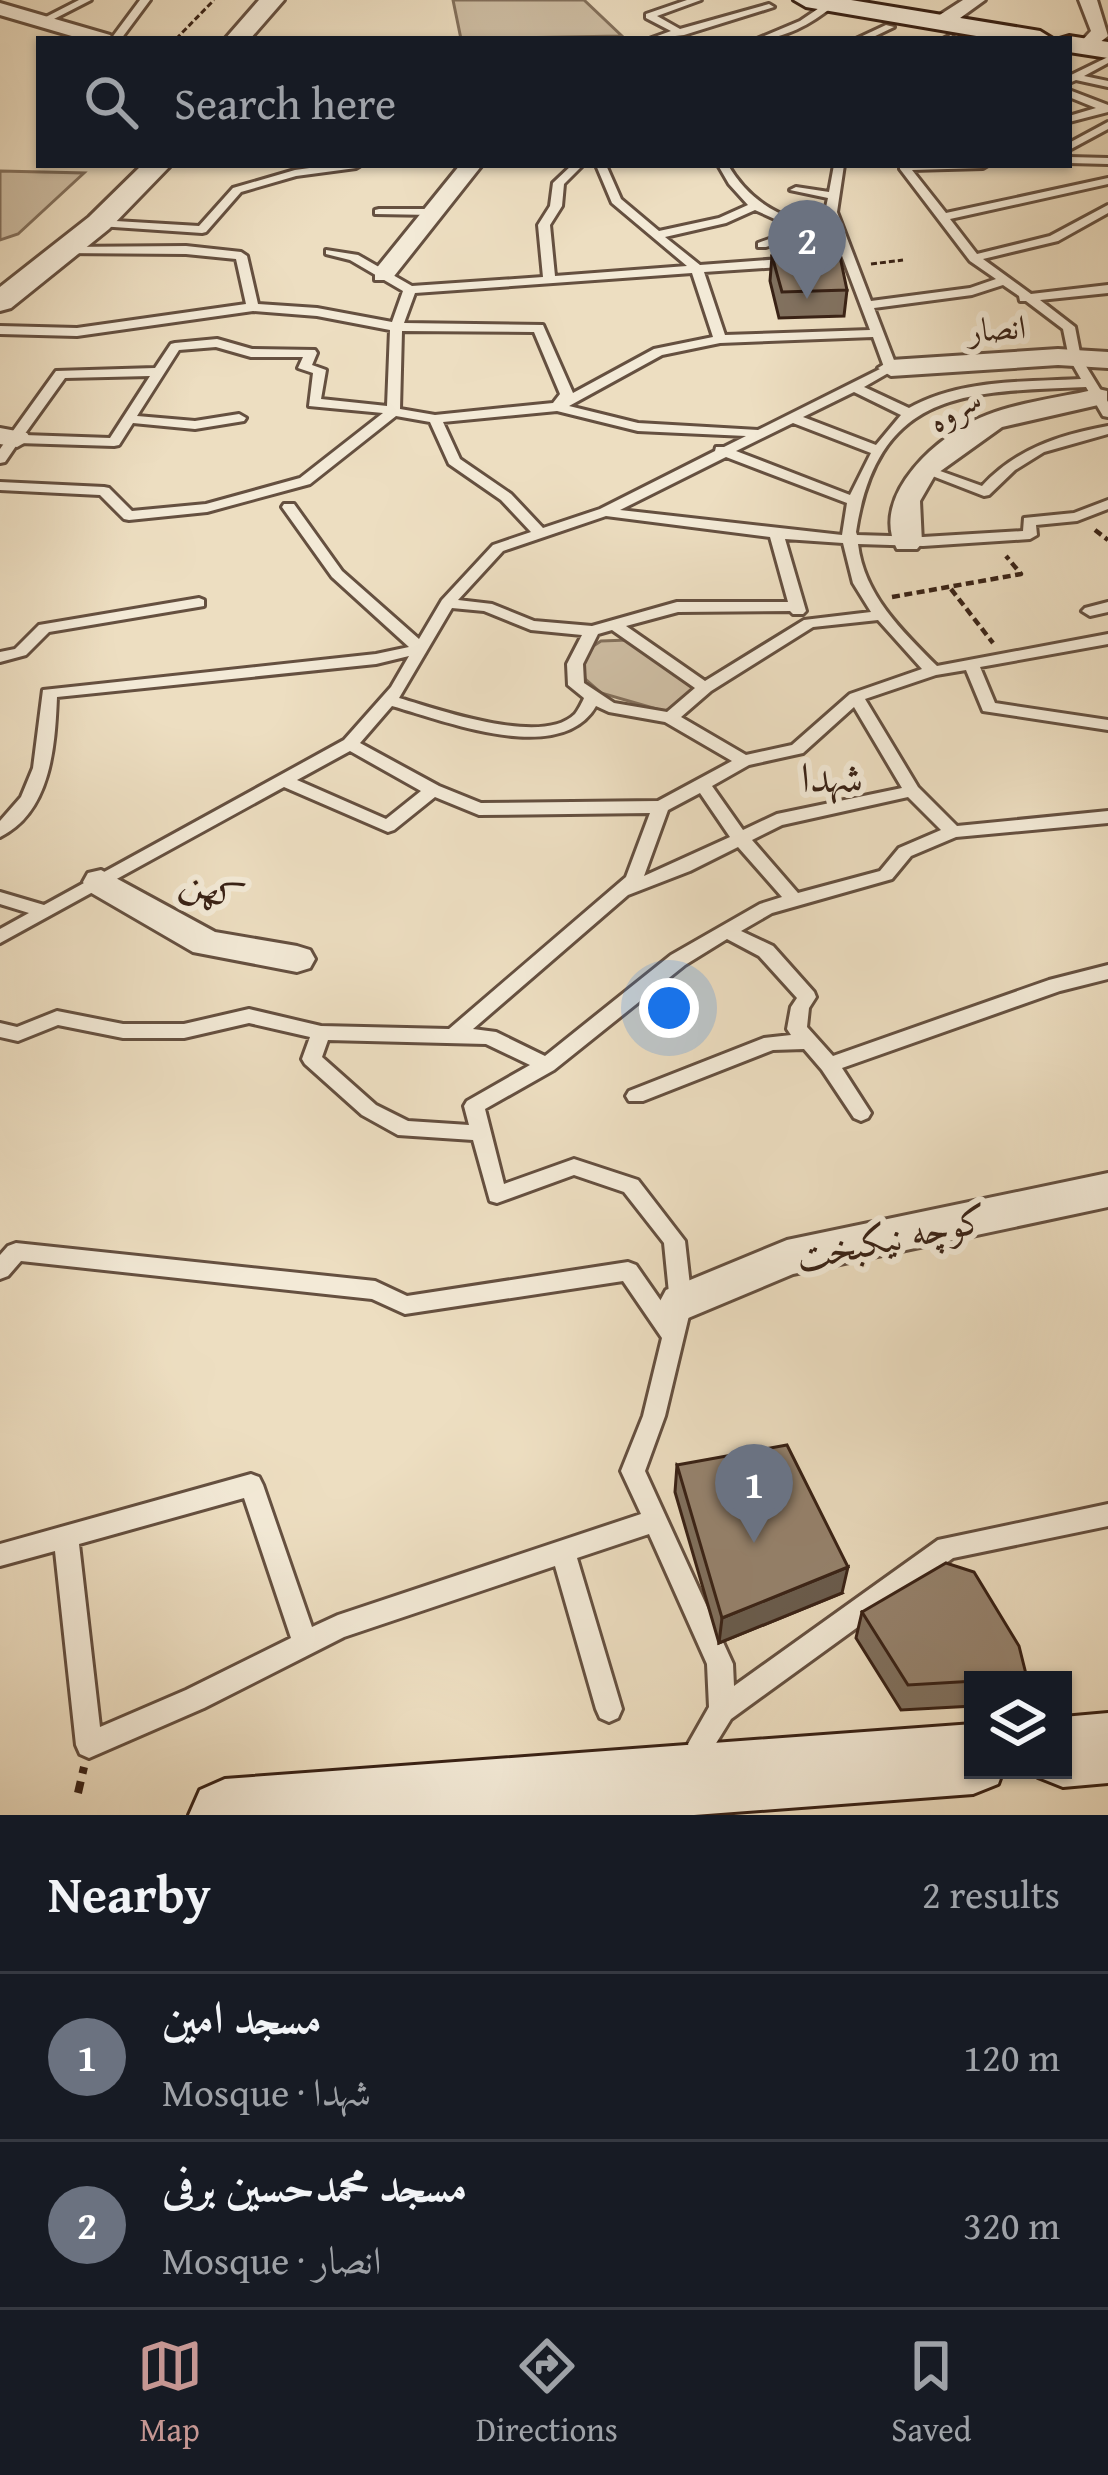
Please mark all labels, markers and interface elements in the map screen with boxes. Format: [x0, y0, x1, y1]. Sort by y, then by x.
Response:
search box [36, 36, 1072, 168]
icon: search [78, 69, 144, 135]
text: Search here [174, 70, 396, 135]
pin: 2 [768, 200, 846, 299]
street label: انصار [963, 302, 1028, 354]
street label: سروه [918, 374, 990, 444]
district label: شهدا [801, 746, 863, 807]
street label: کهن [174, 849, 253, 926]
your location [639, 978, 699, 1038]
street label: کوچه نیکبخت [790, 1188, 992, 1285]
pin: 1 [715, 1444, 793, 1543]
map controls [964, 1671, 1072, 1779]
button: layers [964, 1671, 1072, 1779]
text: Nearby [48, 1856, 211, 1931]
text: 2 results [922, 1865, 1060, 1922]
text: مسجد امین [162, 1984, 322, 2049]
text: 1 [77, 2028, 97, 2085]
text: 120 m [963, 2028, 1060, 2085]
text: Mosque · شهدا [162, 2063, 371, 2120]
text: مسجد محمدحسین برفی [162, 2152, 467, 2217]
text: 2 [77, 2196, 97, 2253]
text: 320 m [963, 2196, 1060, 2253]
text: Mosque · انصار [162, 2231, 381, 2288]
tab: Map [137, 2333, 203, 2453]
tab: Directions [476, 2333, 618, 2453]
tab: Saved [891, 2333, 971, 2453]

